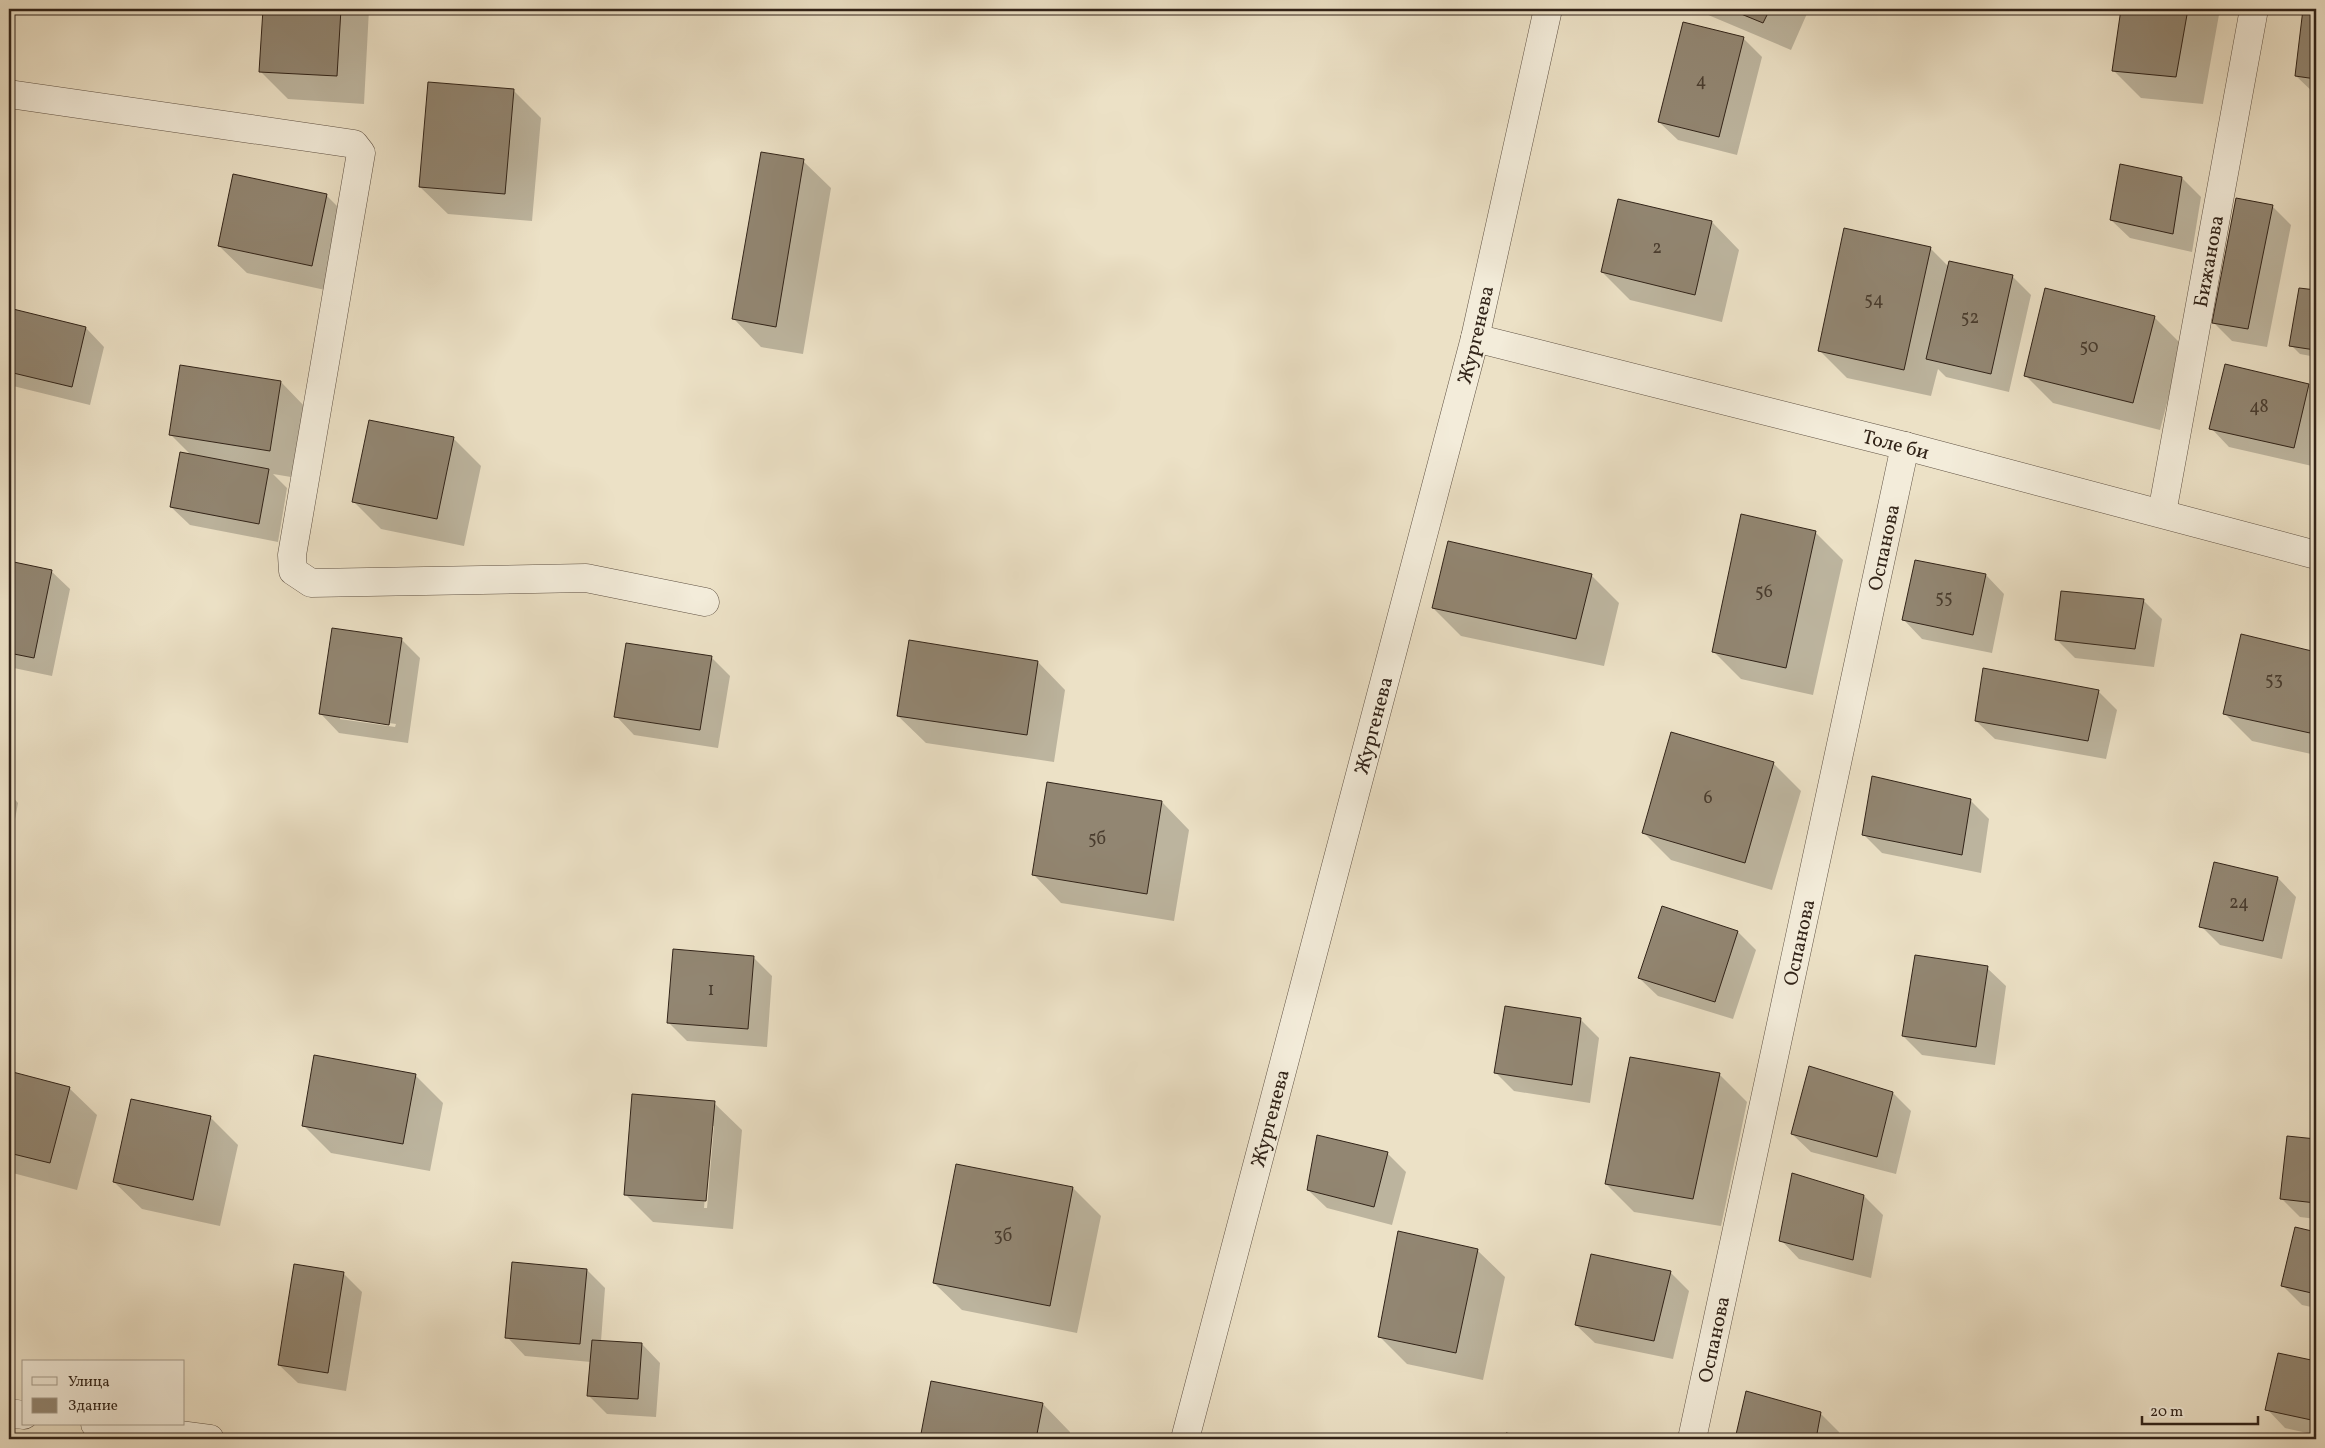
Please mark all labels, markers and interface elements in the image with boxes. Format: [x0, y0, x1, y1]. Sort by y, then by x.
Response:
house number: 4 [1696, 69, 1706, 94]
street label: Бижанова [2188, 213, 2232, 310]
house number: 2 [1652, 236, 1662, 261]
street label: Жургенева [1452, 283, 1502, 387]
house number: 54 [1864, 288, 1884, 313]
house number: 52 [1961, 306, 1979, 331]
house number: 50 [2079, 335, 2099, 360]
house number: 48 [2249, 395, 2269, 420]
street label: Толе би [1859, 424, 1932, 468]
street label: Оспанова [1862, 502, 1908, 594]
house number: 56 [1755, 580, 1773, 605]
house number: 55 [1935, 586, 1953, 611]
house number: 53 [2265, 668, 2283, 693]
street label: Жургенева [1349, 674, 1401, 778]
house number: 6 [1703, 786, 1713, 811]
house number: 5б [1088, 827, 1106, 852]
house number: 24 [2229, 891, 2249, 916]
street label: Оспанова [1778, 897, 1823, 989]
house number: 1 [708, 978, 714, 1003]
street label: Жургенева [1245, 1066, 1298, 1170]
house number: 3б [994, 1224, 1012, 1249]
street label: Оспанова [1692, 1294, 1738, 1386]
legend [22, 1360, 185, 1426]
text: Улица [68, 1372, 110, 1393]
scale bar [2142, 1393, 2259, 1425]
text: Здание [68, 1396, 118, 1417]
text: 20 m [2150, 1402, 2183, 1423]

